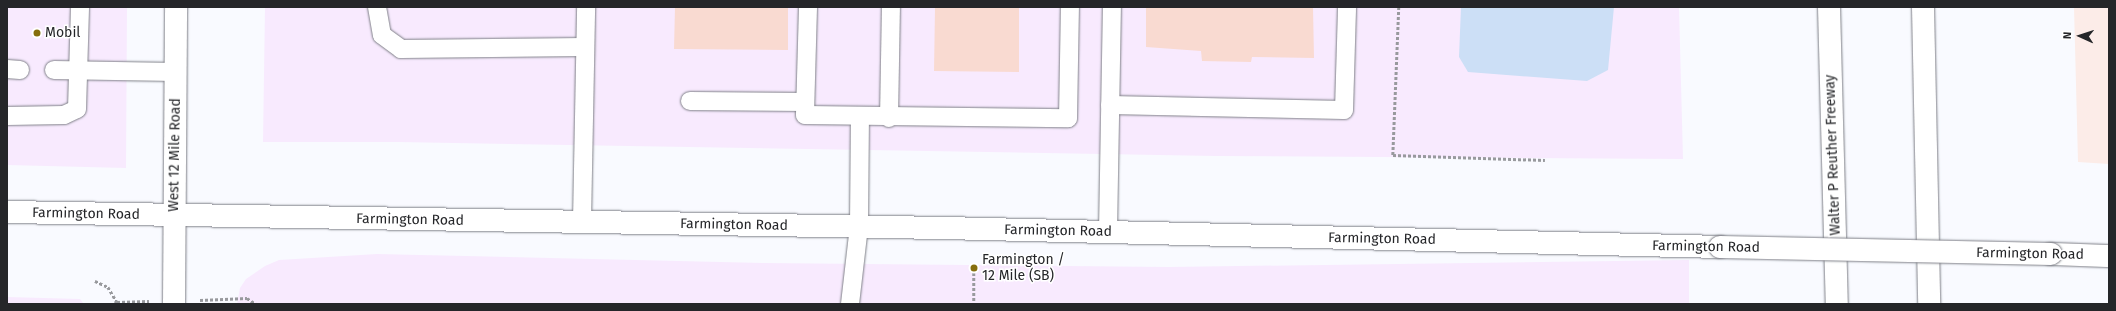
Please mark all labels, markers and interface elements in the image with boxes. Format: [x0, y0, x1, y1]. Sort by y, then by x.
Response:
north arrow [2060, 16, 2100, 56]
place label: Mobil [45, 25, 80, 41]
marker: Mobil [32, 28, 42, 38]
text: N [2061, 31, 2074, 39]
street label: Walter P Reuther Freeway [1822, 74, 1844, 236]
street label: West 12 Mile Road [166, 98, 184, 212]
street label: Farmington Road [32, 205, 140, 223]
street label: Farmington Road [356, 211, 464, 229]
street label: Farmington Road [680, 216, 788, 234]
street label: Farmington Road [1004, 222, 1112, 240]
street label: Farmington Road [1328, 230, 1436, 248]
street label: Farmington Road [1652, 238, 1760, 256]
street label: Farmington Road [1976, 245, 2084, 263]
place label: Farmington / 12 Mile (SB) [982, 252, 1065, 284]
marker: Farmington / 12 Mile (SB) [969, 263, 979, 273]

